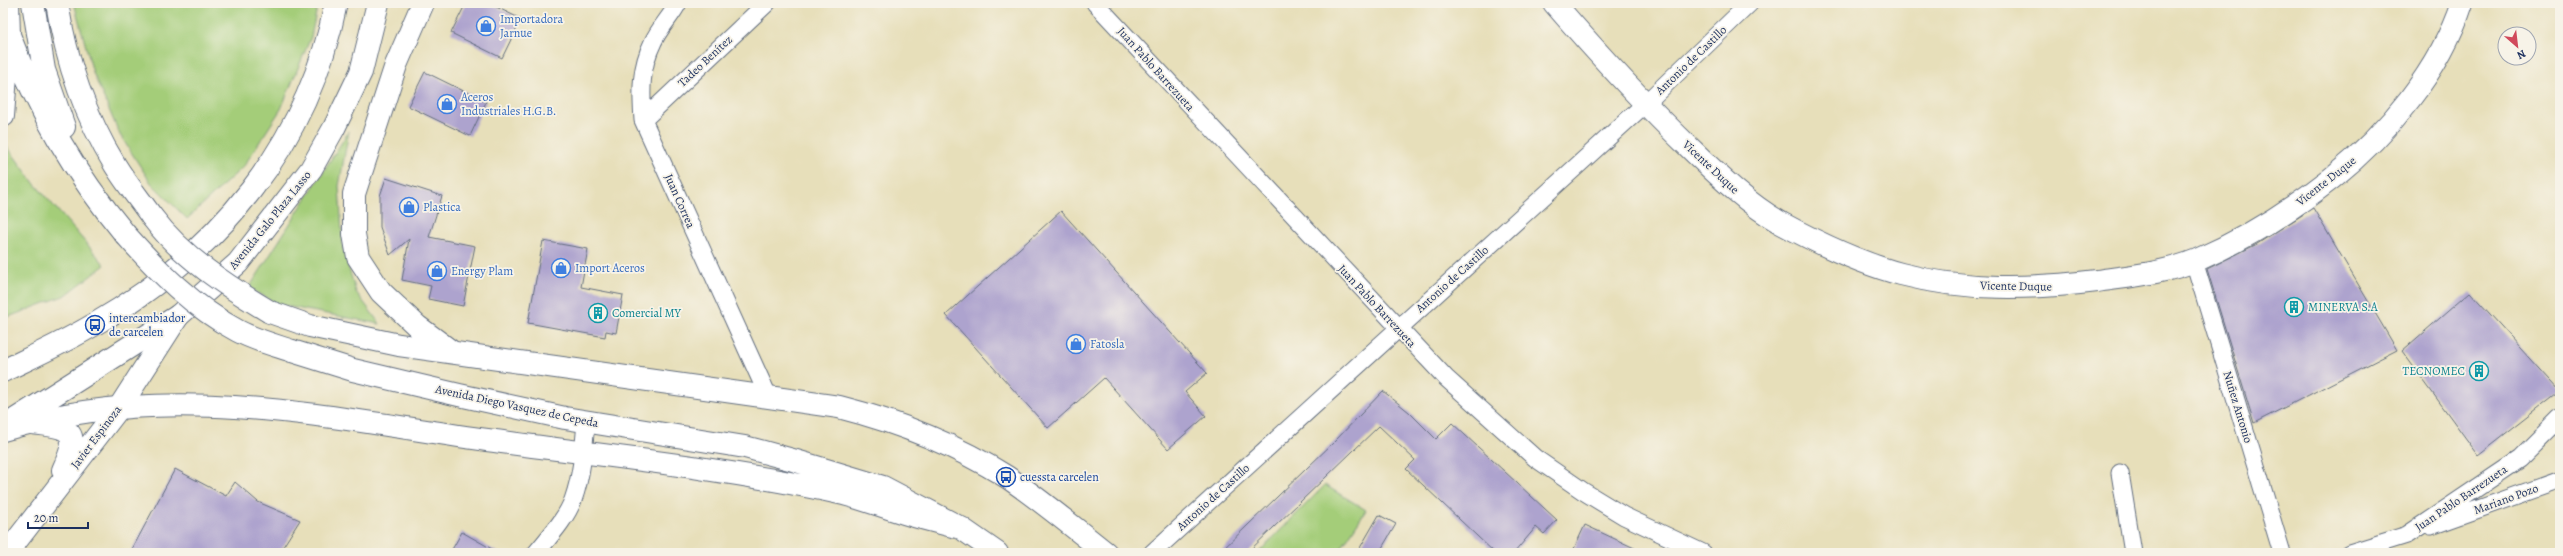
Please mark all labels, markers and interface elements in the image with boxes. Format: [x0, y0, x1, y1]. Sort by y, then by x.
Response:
place label: Importadora Jarnue [500, 11, 564, 41]
shop icon: Importadora Jarnue [475, 15, 497, 37]
street label: Antonio de Castillo [1651, 22, 1730, 99]
street label: Juan Pablo Barrezueta [1114, 23, 1198, 115]
north arrow [2497, 26, 2537, 66]
street label: Tadeo Benítez [674, 32, 736, 90]
text: N [2514, 46, 2529, 63]
place label: Aceros Industriales H.G.B. [460, 89, 556, 119]
shop icon: Aceros Industriales H.G.B. [436, 93, 458, 115]
street label: Vicente Duque [1679, 136, 1743, 197]
street label: Vicente Duque [2292, 153, 2359, 210]
street label: Avenida Galo Plaza Lasso [225, 167, 315, 273]
street label: Juan Correa [661, 171, 699, 231]
shop icon: Plastica [398, 196, 420, 218]
place label: Plastica [423, 199, 461, 215]
street label: Antonio de Castillo [1411, 242, 1492, 317]
shop icon: Import Aceros [550, 257, 572, 279]
shop icon: Energy Plam [426, 260, 448, 282]
place label: Import Aceros [575, 260, 645, 276]
street label: Juan Pablo Barrezueta [1334, 261, 1420, 351]
place label: Energy Plam [451, 263, 513, 279]
street label: Vicente Duque [1979, 277, 2052, 295]
building icon: MINERVA S.A [2283, 296, 2305, 318]
place label: MINERVA S.A [2308, 299, 2379, 315]
building icon: Comercial MY [587, 302, 609, 324]
place label: Comercial MY [612, 305, 681, 321]
place label: intercambiador de carcelen [109, 310, 186, 340]
bus stop icon: intercambiador de carcelen [84, 314, 106, 336]
shop icon: Fatosla [1065, 333, 1087, 355]
place label: Fatosla [1090, 336, 1125, 352]
building icon: TECNOMEC [2468, 360, 2490, 382]
place label: TECNOMEC [2403, 363, 2465, 379]
street label: Nuñez Antonio [2219, 369, 2257, 445]
street label: Avenida Diego Vasquez de Cepeda [433, 381, 600, 431]
street label: Javier Espinoza [67, 402, 125, 472]
street label: Antonio de Castillo [1172, 460, 1253, 535]
street label: Juan Pablo Barrezueta [2412, 461, 2511, 535]
bus stop icon: cuessta carcelen [995, 466, 1017, 488]
place label: cuessta carcelen [1020, 469, 1099, 485]
street label: Mariano Pozo [2471, 480, 2541, 518]
scale bar [28, 504, 88, 530]
text: 20 m [34, 510, 58, 526]

